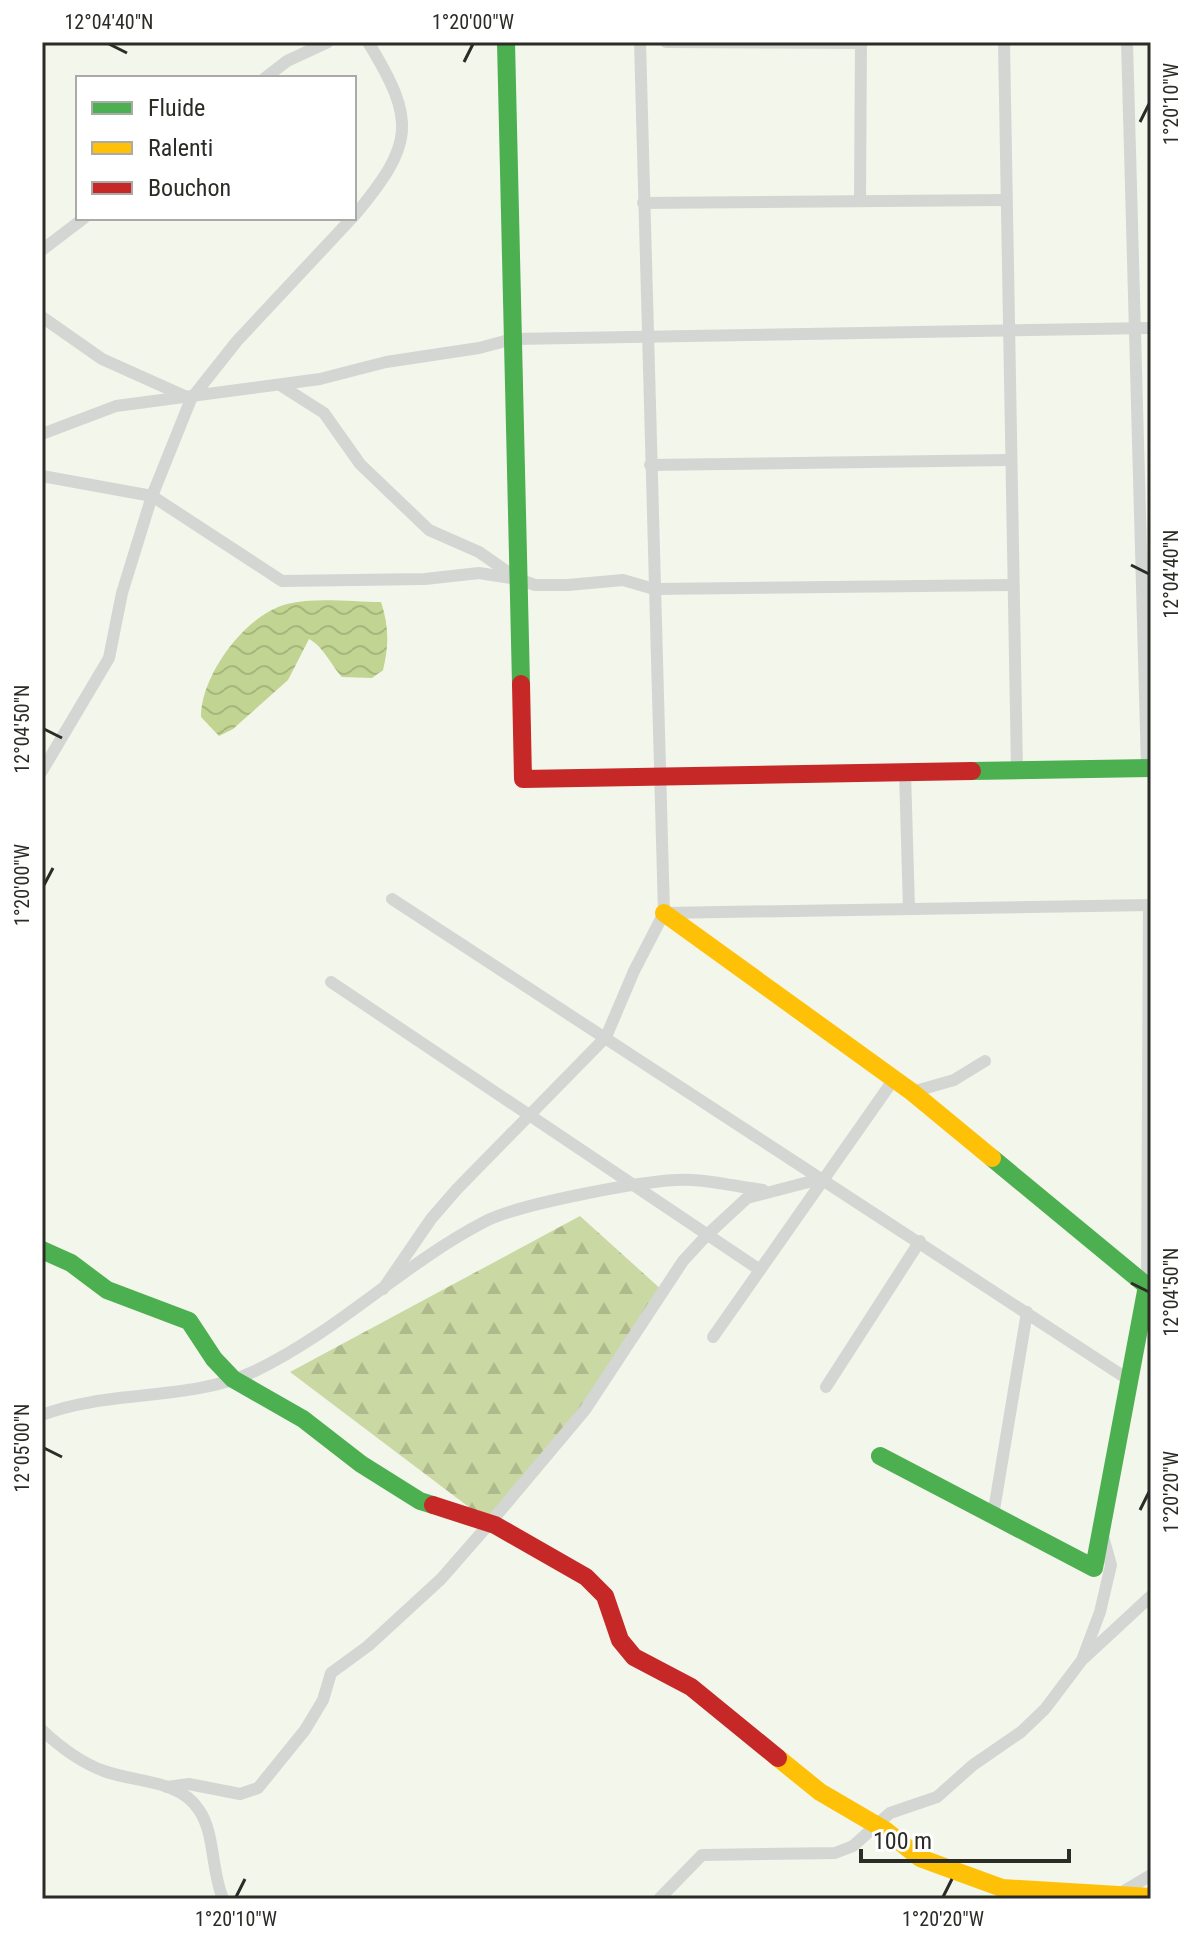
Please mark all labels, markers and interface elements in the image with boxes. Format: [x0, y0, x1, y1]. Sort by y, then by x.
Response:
text: 12°04'40"N [64, 10, 154, 34]
text: 1°20'00"W [432, 10, 514, 34]
text: 1°20'10"W [1159, 63, 1183, 145]
legend [76, 76, 356, 220]
text: Fluide [148, 94, 205, 122]
text: Ralenti [148, 134, 213, 162]
text: Bouchon [148, 174, 231, 202]
text: 12°04'40"N [1159, 529, 1183, 619]
text: 12°04'50"N [10, 684, 34, 774]
text: 1°20'00"W [10, 844, 34, 926]
text: 12°04'50"N [1159, 1247, 1183, 1337]
text: 12°05'00"N [10, 1403, 34, 1493]
text: 1°20'20"W [1159, 1451, 1183, 1533]
scale bar [861, 1813, 1069, 1863]
text: 100 m [873, 1827, 932, 1855]
text: 1°20'10"W [195, 1907, 277, 1931]
text: 1°20'20"W [902, 1907, 984, 1931]

